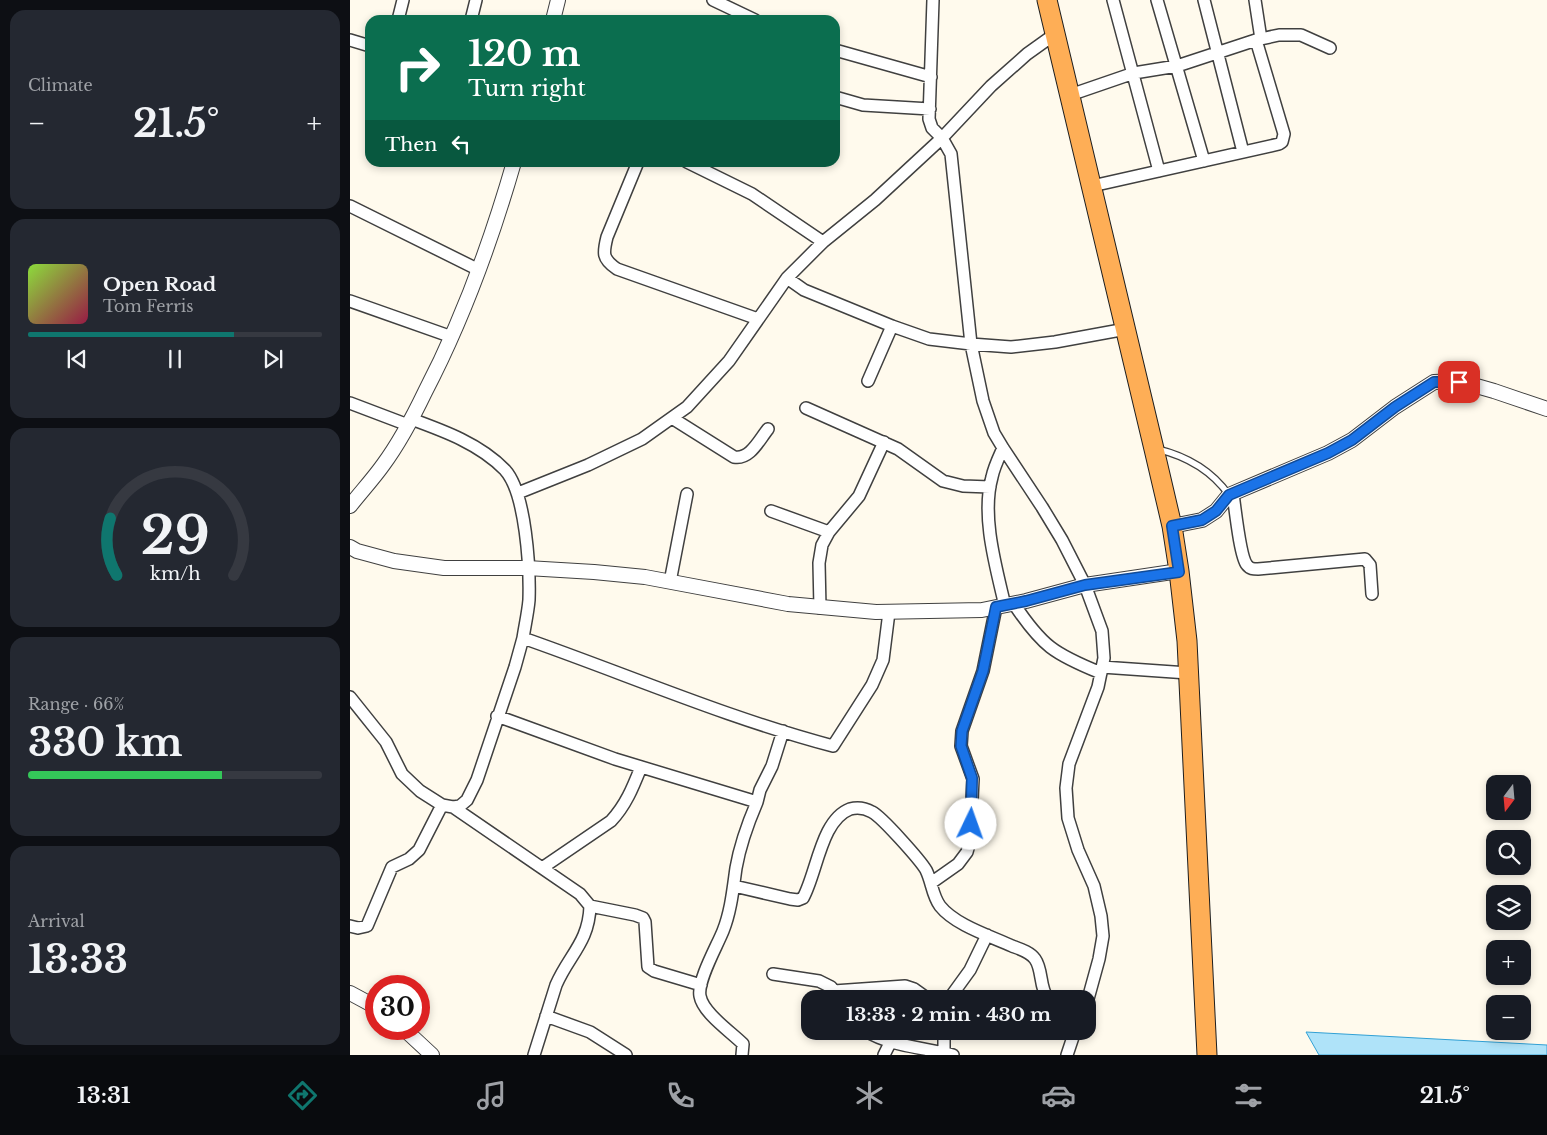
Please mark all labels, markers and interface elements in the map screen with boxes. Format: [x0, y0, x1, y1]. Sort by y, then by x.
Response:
text: 120 m [468, 32, 581, 75]
icon: right [385, 35, 450, 100]
text: Climate [28, 75, 93, 95]
text: Turn right [468, 75, 586, 102]
text: 21.5° [133, 100, 219, 147]
text: − [28, 106, 46, 141]
text: + [307, 106, 322, 141]
icon: left [447, 130, 475, 158]
text: Then [385, 133, 437, 156]
text: Open Road [103, 273, 216, 296]
text: Tom Ferris [103, 296, 194, 316]
icon: previous [63, 345, 91, 373]
icon: pause [161, 345, 189, 373]
icon: next [259, 345, 287, 373]
pin [1438, 361, 1480, 403]
icon: arrive [1445, 368, 1473, 396]
text: 29 [141, 504, 209, 568]
text: km/h [150, 563, 200, 585]
text: Range · 66% [28, 694, 124, 714]
text: 330 km [28, 719, 182, 766]
north arrow [1486, 775, 1531, 820]
map controls [1486, 775, 1531, 1040]
position arrow [944, 797, 996, 849]
button: search [1486, 830, 1531, 875]
button: layers [1486, 885, 1531, 930]
text: Arrival [28, 911, 85, 931]
text: 13:33 [28, 936, 128, 983]
button: + [1486, 940, 1531, 985]
speed limit sign: 30 [365, 975, 430, 1040]
button: − [1486, 995, 1531, 1040]
text: 13:33 · 2 min · 430 m [846, 1003, 1051, 1026]
icon: directions [285, 1078, 320, 1113]
icon: music [474, 1078, 509, 1113]
icon: phone [663, 1078, 698, 1113]
icon: climate [852, 1078, 887, 1113]
icon: car [1041, 1078, 1076, 1113]
icon: filters [1231, 1078, 1266, 1113]
text: 13:31 [77, 1082, 131, 1109]
text: 21.5° [1420, 1082, 1470, 1109]

